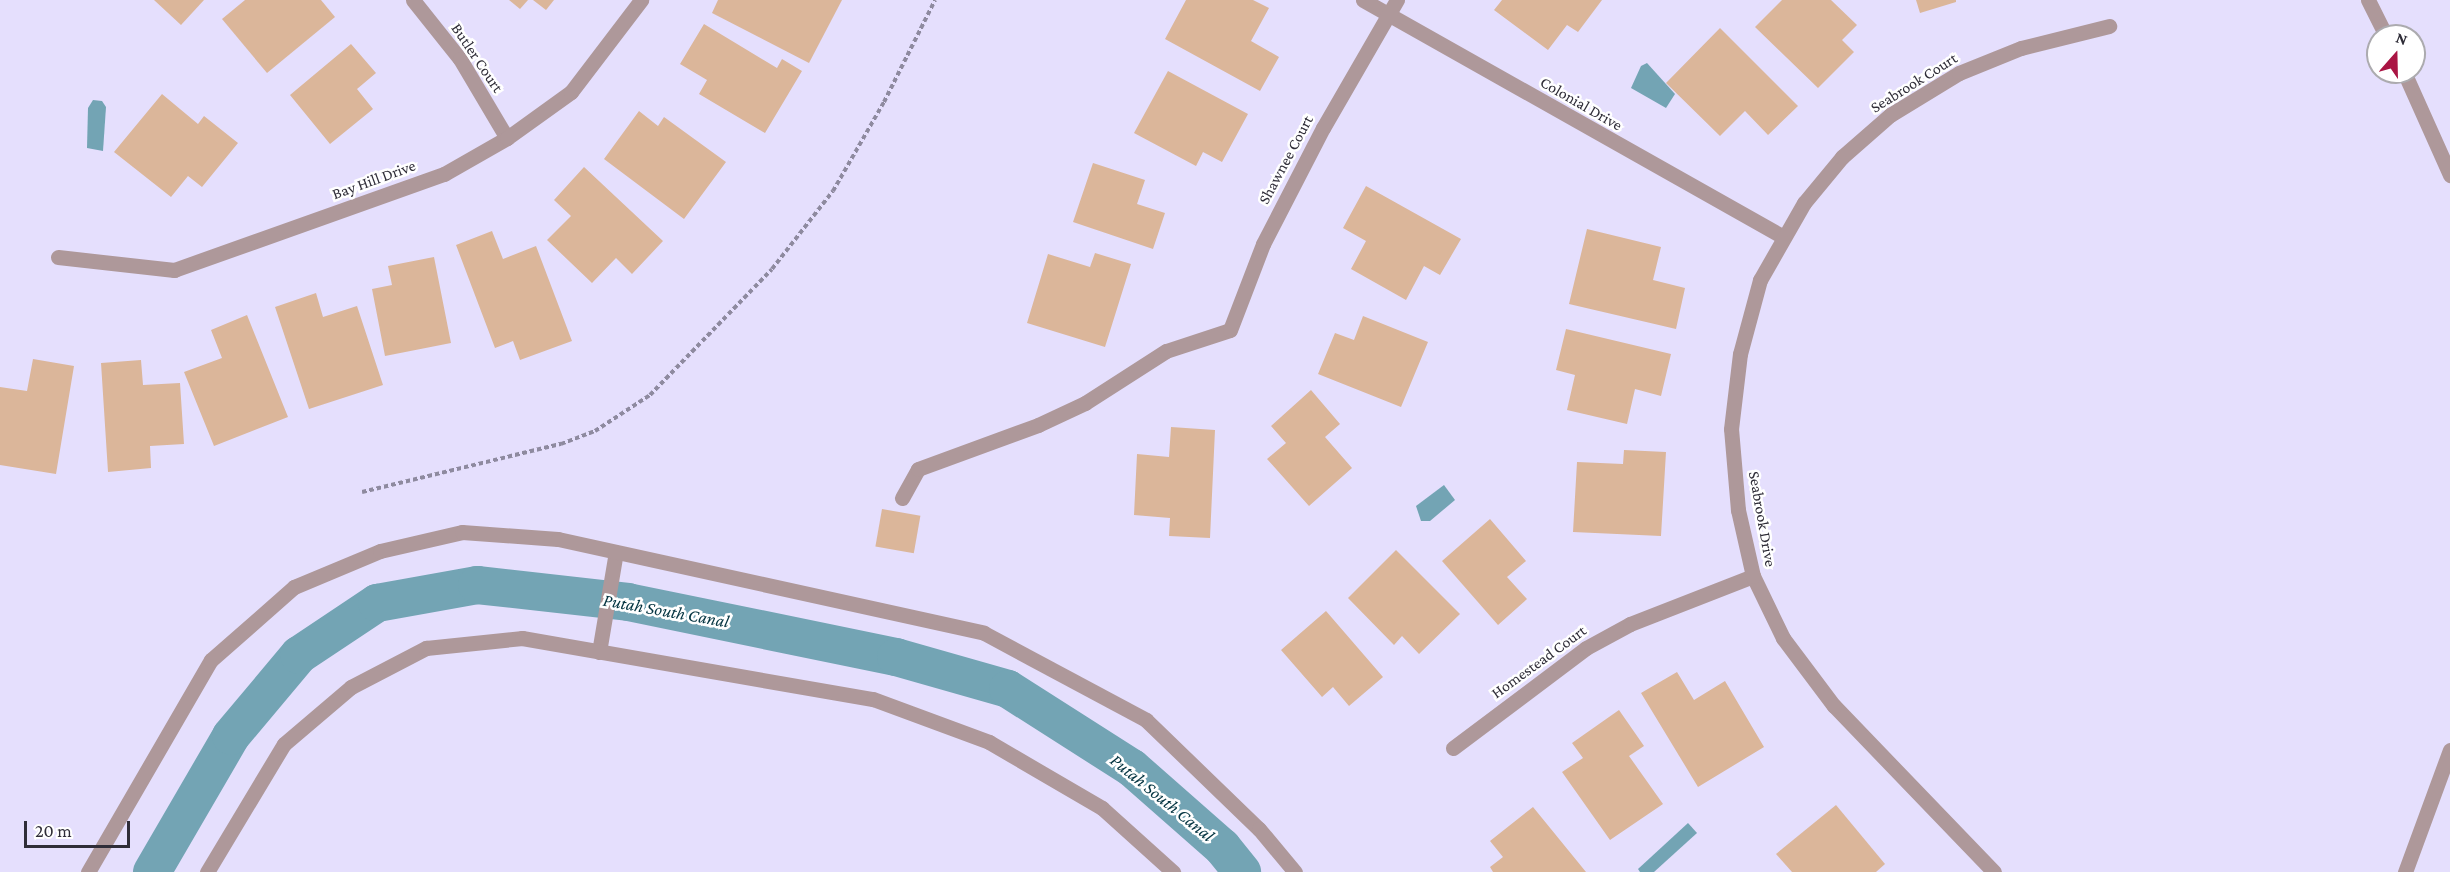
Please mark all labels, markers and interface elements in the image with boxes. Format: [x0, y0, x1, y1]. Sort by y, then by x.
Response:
street label: Butler Court [447, 20, 507, 96]
north arrow [2366, 24, 2426, 84]
text: N [2394, 29, 2410, 48]
street label: Seabrook Court [1867, 49, 1961, 117]
street label: Colonial Drive [1537, 73, 1625, 135]
street label: Shawnee Court [1255, 112, 1317, 208]
street label: Bay Hill Drive [330, 156, 418, 204]
street label: Seabrook Drive [1744, 470, 1780, 568]
water label: Putah South Canal [601, 589, 731, 633]
street label: Homestead Court [1488, 621, 1590, 703]
water label: Putah South Canal [1106, 750, 1218, 846]
scale bar [27, 809, 134, 847]
text: 20 m [35, 821, 72, 841]

